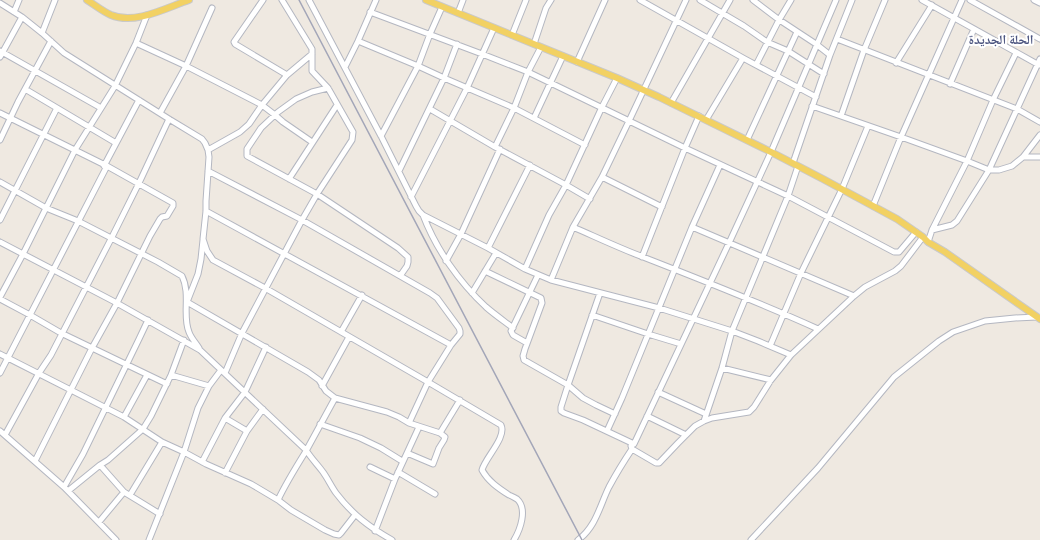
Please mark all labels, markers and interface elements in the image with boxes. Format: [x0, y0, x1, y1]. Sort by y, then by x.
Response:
district label: الحلة الجديدة [968, 31, 1034, 47]

